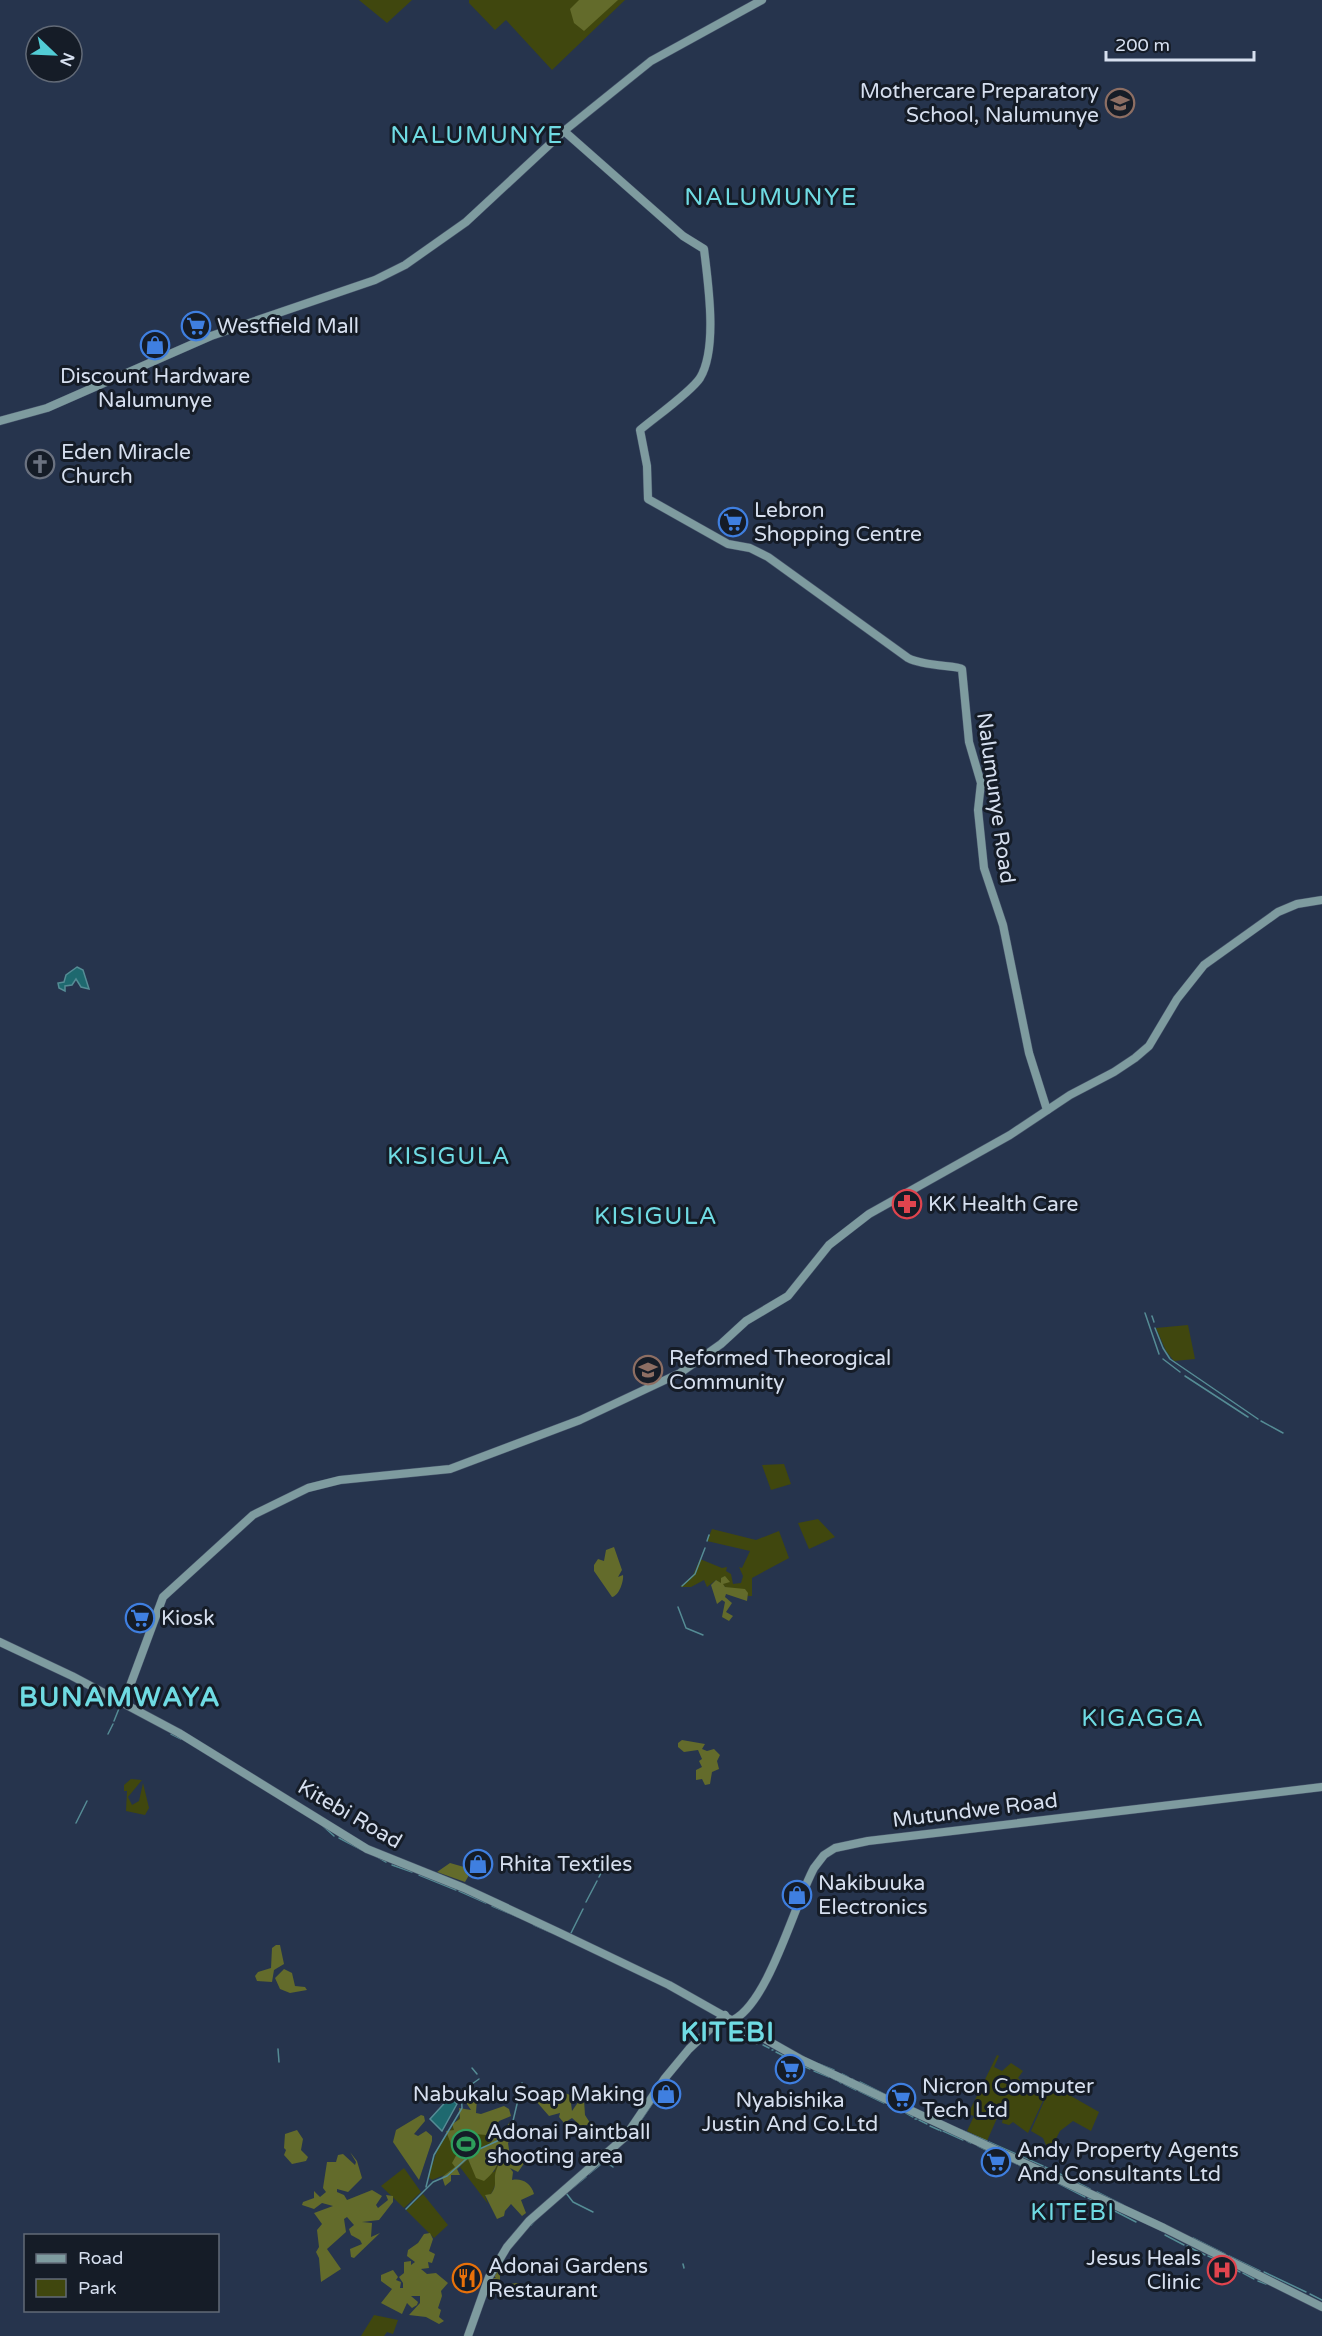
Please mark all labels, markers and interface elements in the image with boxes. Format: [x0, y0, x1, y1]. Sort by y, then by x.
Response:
north arrow [24, 24, 84, 84]
scale bar [1106, 24, 1254, 62]
text: 200 m [1115, 34, 1170, 56]
text: N [55, 50, 79, 69]
place label: Mothercare Preparatory School, Nalumunye [860, 79, 1099, 128]
school or university icon: Mothercare Preparatory School, Nalumunye [1104, 87, 1136, 119]
district label: NALUMUNYE [390, 121, 564, 150]
district label: NALUMUNYE [684, 183, 858, 212]
supermarket icon: Westfield Mall [180, 310, 212, 342]
place label: Westfield Mall [217, 314, 359, 339]
shop icon: Discount Hardware Nalumunye [139, 329, 171, 361]
place label: Discount Hardware Nalumunye [60, 364, 250, 413]
place label: Eden Miracle Church [61, 440, 191, 489]
church icon: Eden Miracle Church [24, 448, 56, 480]
place label: Lebron Shopping Centre [754, 498, 922, 547]
supermarket icon: Lebron Shopping Centre [717, 506, 749, 538]
street label: Nalumunye Road [971, 711, 1020, 885]
district label: KISIGULA [387, 1142, 511, 1171]
pharmacy icon: KK Health Care [891, 1188, 923, 1220]
place label: KK Health Care [928, 1192, 1078, 1217]
district label: KISIGULA [594, 1202, 718, 1231]
place label: Reformed Theorogical Community [669, 1346, 891, 1395]
school or university icon: Reformed Theorogical Community [632, 1354, 664, 1386]
supermarket icon: Kiosk [124, 1602, 156, 1634]
place label: Kiosk [161, 1606, 215, 1631]
district label: BUNAMWAYA [19, 1681, 221, 1714]
district label: KIGAGGA [1081, 1704, 1205, 1733]
street label: Kitebi Road [293, 1775, 406, 1854]
street label: Mutundwe Road [891, 1788, 1059, 1833]
shop icon: Rhita Textiles [462, 1848, 494, 1880]
place label: Rhita Textiles [499, 1852, 632, 1877]
place label: Nakibuuka Electronics [818, 1871, 928, 1920]
shop icon: Nakibuuka Electronics [781, 1879, 813, 1911]
district label: KITEBI [681, 2016, 775, 2049]
supermarket icon: Nyabishika Justin And Co.Ltd [774, 2053, 806, 2085]
place label: Nicron Computer Tech Ltd [922, 2074, 1094, 2123]
shop icon: Nabukalu Soap Making [650, 2078, 682, 2110]
place label: Nabukalu Soap Making [413, 2082, 645, 2107]
supermarket icon: Nicron Computer Tech Ltd [885, 2082, 917, 2114]
place label: Nyabishika Justin And Co.Ltd [702, 2088, 878, 2137]
place label: Adonai Paintball shooting area [487, 2120, 650, 2169]
sports icon: Adonai Paintball shooting area [450, 2128, 482, 2160]
place label: Andy Property Agents And Consultants Ltd [1017, 2138, 1239, 2187]
supermarket icon: Andy Property Agents And Consultants Ltd [980, 2146, 1012, 2178]
district label: KITEBI [1030, 2198, 1116, 2227]
legend [24, 2234, 219, 2312]
place label: Jesus Heals Clinic [1086, 2246, 1201, 2295]
text: Road [78, 2247, 123, 2269]
place label: Adonai Gardens Restaurant [488, 2254, 648, 2303]
hospital icon: Jesus Heals Clinic [1206, 2254, 1238, 2286]
restaurant icon: Adonai Gardens Restaurant [451, 2262, 483, 2294]
text: Park [78, 2277, 117, 2299]

